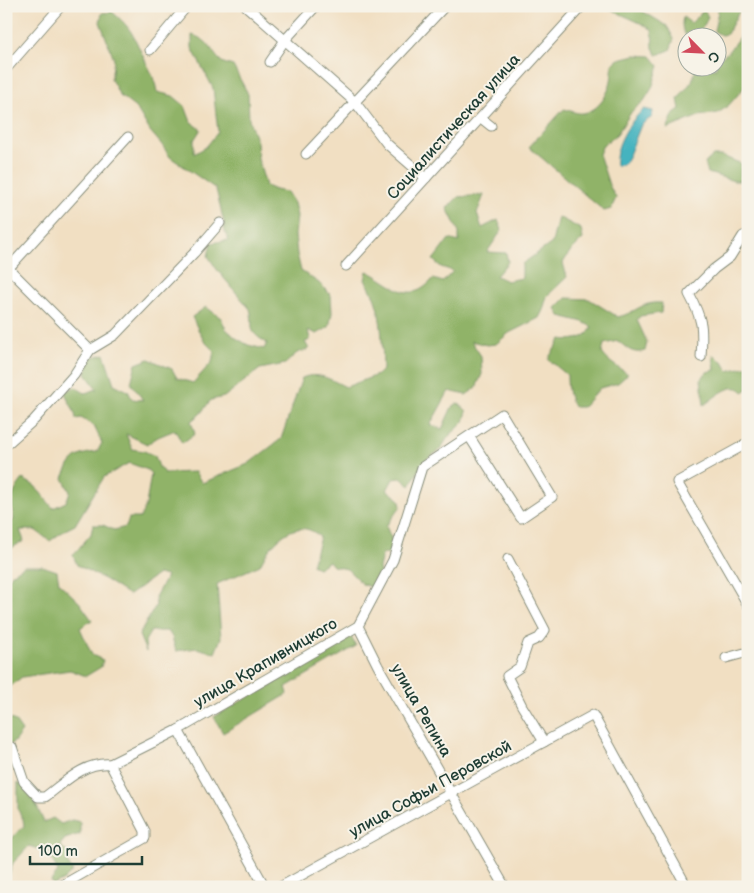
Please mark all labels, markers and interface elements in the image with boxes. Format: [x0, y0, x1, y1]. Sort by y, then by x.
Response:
north arrow [676, 28, 726, 78]
text: С [704, 49, 723, 65]
street label: Социалистическая улица [384, 50, 525, 204]
street label: улица Крапивницкого [191, 615, 341, 712]
street label: улица Репина [386, 661, 455, 761]
street label: улица Софьи Перовской [346, 737, 515, 842]
scale bar [30, 833, 142, 865]
text: 100 m [38, 842, 78, 861]

